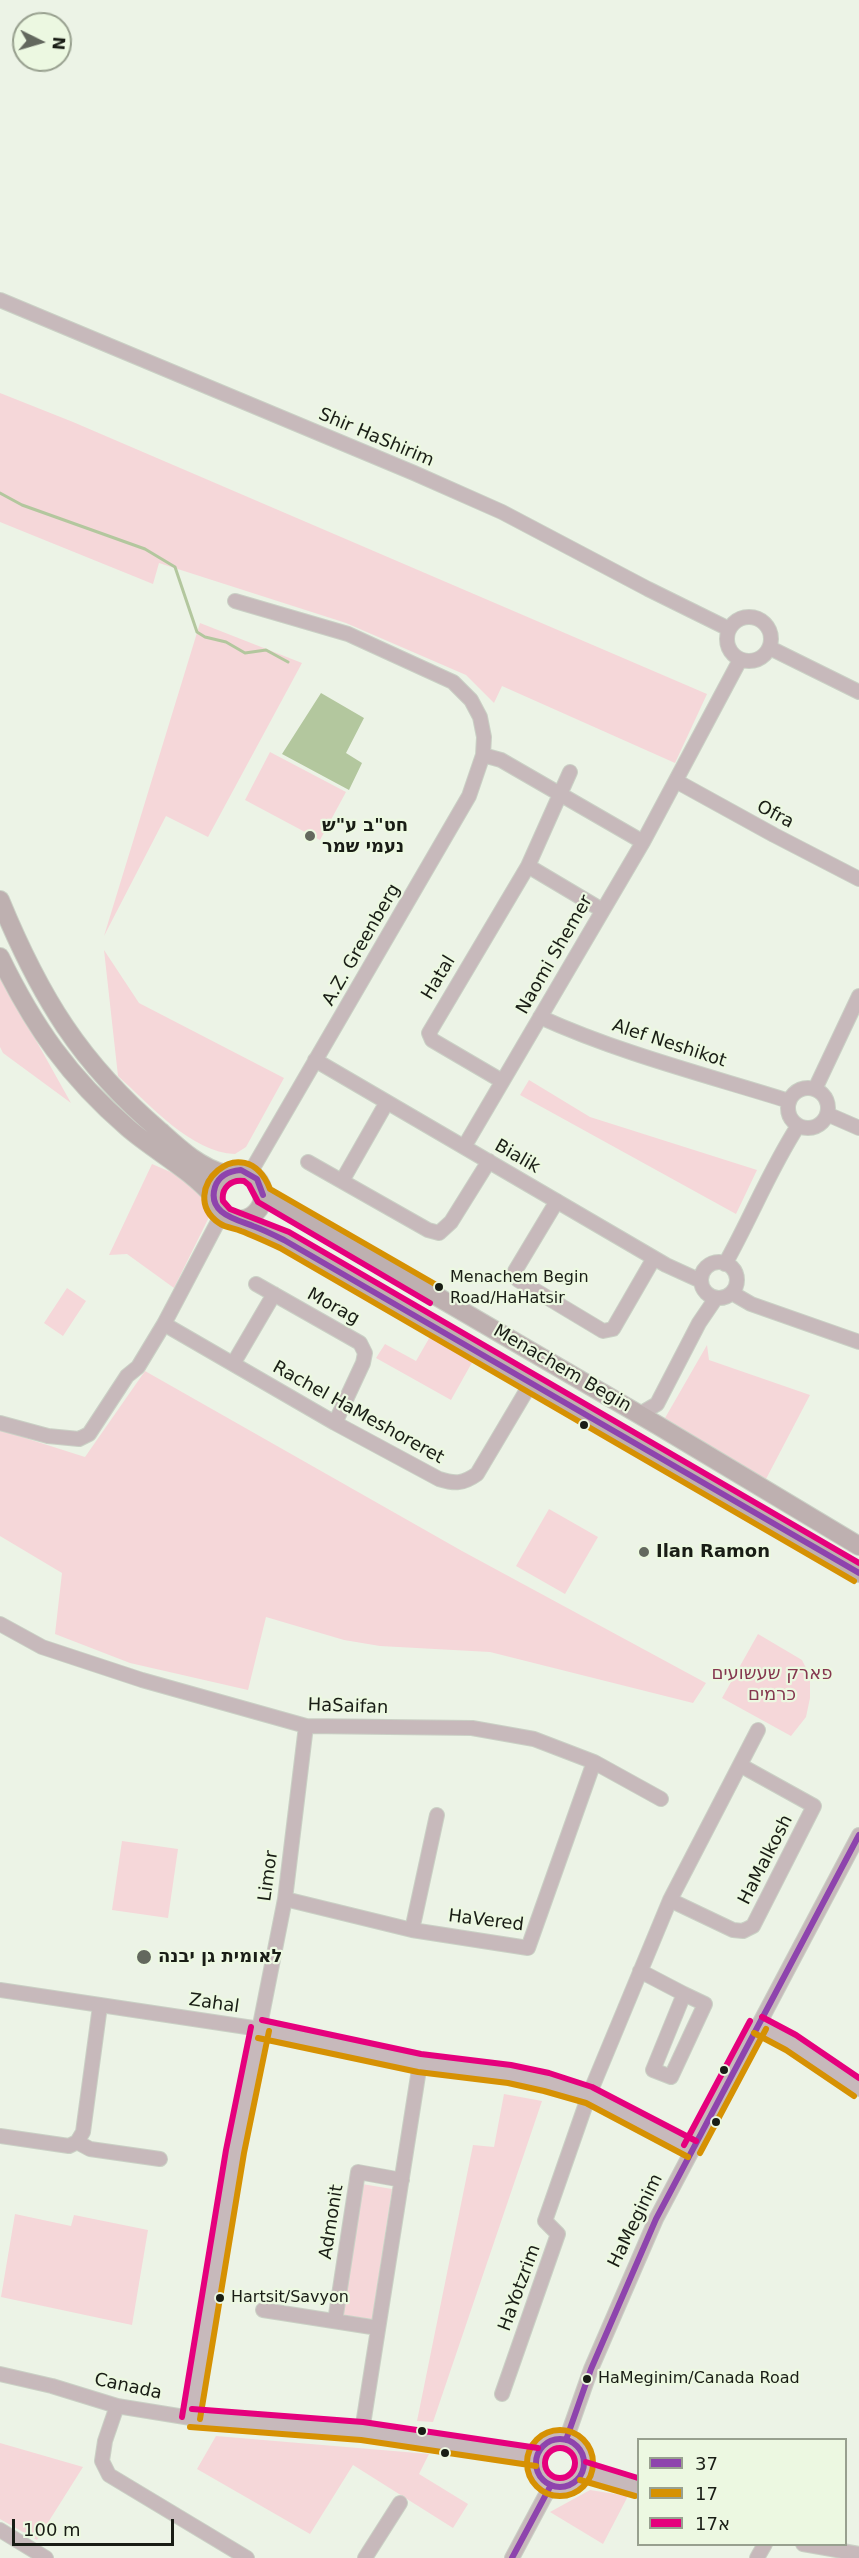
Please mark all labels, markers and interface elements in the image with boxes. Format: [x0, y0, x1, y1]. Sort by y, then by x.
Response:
north arrow [12, 12, 72, 72]
text: N [48, 36, 68, 51]
street label: Shir HaShirim [315, 404, 437, 472]
street label: Ofra [753, 796, 797, 834]
place label: חט"ב ע"ש נעמי שמר [322, 815, 408, 858]
marker: חט"ב ע"ש נעמי שמר [303, 829, 317, 843]
street label: A.Z. Greenberg [318, 880, 406, 1010]
street label: Naomi Shemer [512, 892, 598, 1018]
street label: Hatal [417, 952, 461, 1004]
street label: Alef Neshikot [609, 1015, 729, 1073]
street label: Bialik [490, 1135, 544, 1179]
place label: Menachem Begin Road/HaHatsir [450, 1268, 589, 1306]
marker: Menachem Begin Road/HaHatsir [433, 1281, 445, 1293]
street label: Morag [303, 1284, 363, 1330]
street label: Menachem Begin [489, 1321, 635, 1417]
street label: Rachel HaMeshoreret [269, 1357, 447, 1469]
unlabelled marker [578, 1419, 590, 1431]
place label: Ilan Ramon [656, 1541, 770, 1563]
marker: Ilan Ramon [637, 1545, 651, 1559]
park label: פארק שעשועים כרמים [712, 1663, 832, 1706]
street label: HaSaifan [307, 1695, 389, 1719]
street label: HaMalkosh [734, 1812, 798, 1908]
street label: Limor [255, 1849, 283, 1903]
street label: HaVered [447, 1906, 525, 1936]
place label: לאומית גן יבנה [158, 1946, 282, 1968]
marker: לאומית גן יבנה [135, 1948, 153, 1966]
street label: Zahal [187, 1990, 241, 2018]
unlabelled marker [718, 2064, 730, 2076]
unlabelled marker [710, 2116, 722, 2128]
street label: HaMeginim [604, 2171, 668, 2271]
street label: Admonit [315, 2183, 349, 2261]
street label: HaYotzrim [494, 2242, 546, 2334]
place label: Hartsit/Savyon [231, 2288, 349, 2308]
marker: Hartsit/Savyon [214, 2292, 226, 2304]
street label: Canada [92, 2369, 164, 2405]
place label: HaMeginim/Canada Road [598, 2369, 800, 2389]
marker: HaMeginim/Canada Road [581, 2373, 593, 2385]
unlabelled marker [416, 2425, 428, 2437]
legend [637, 2438, 847, 2546]
unlabelled marker [439, 2447, 451, 2459]
text: 37 [695, 2453, 718, 2474]
text: 17 [695, 2483, 718, 2504]
scale bar [15, 2507, 177, 2545]
text: 17א [695, 2513, 730, 2534]
text: 100 m [23, 2519, 81, 2540]

